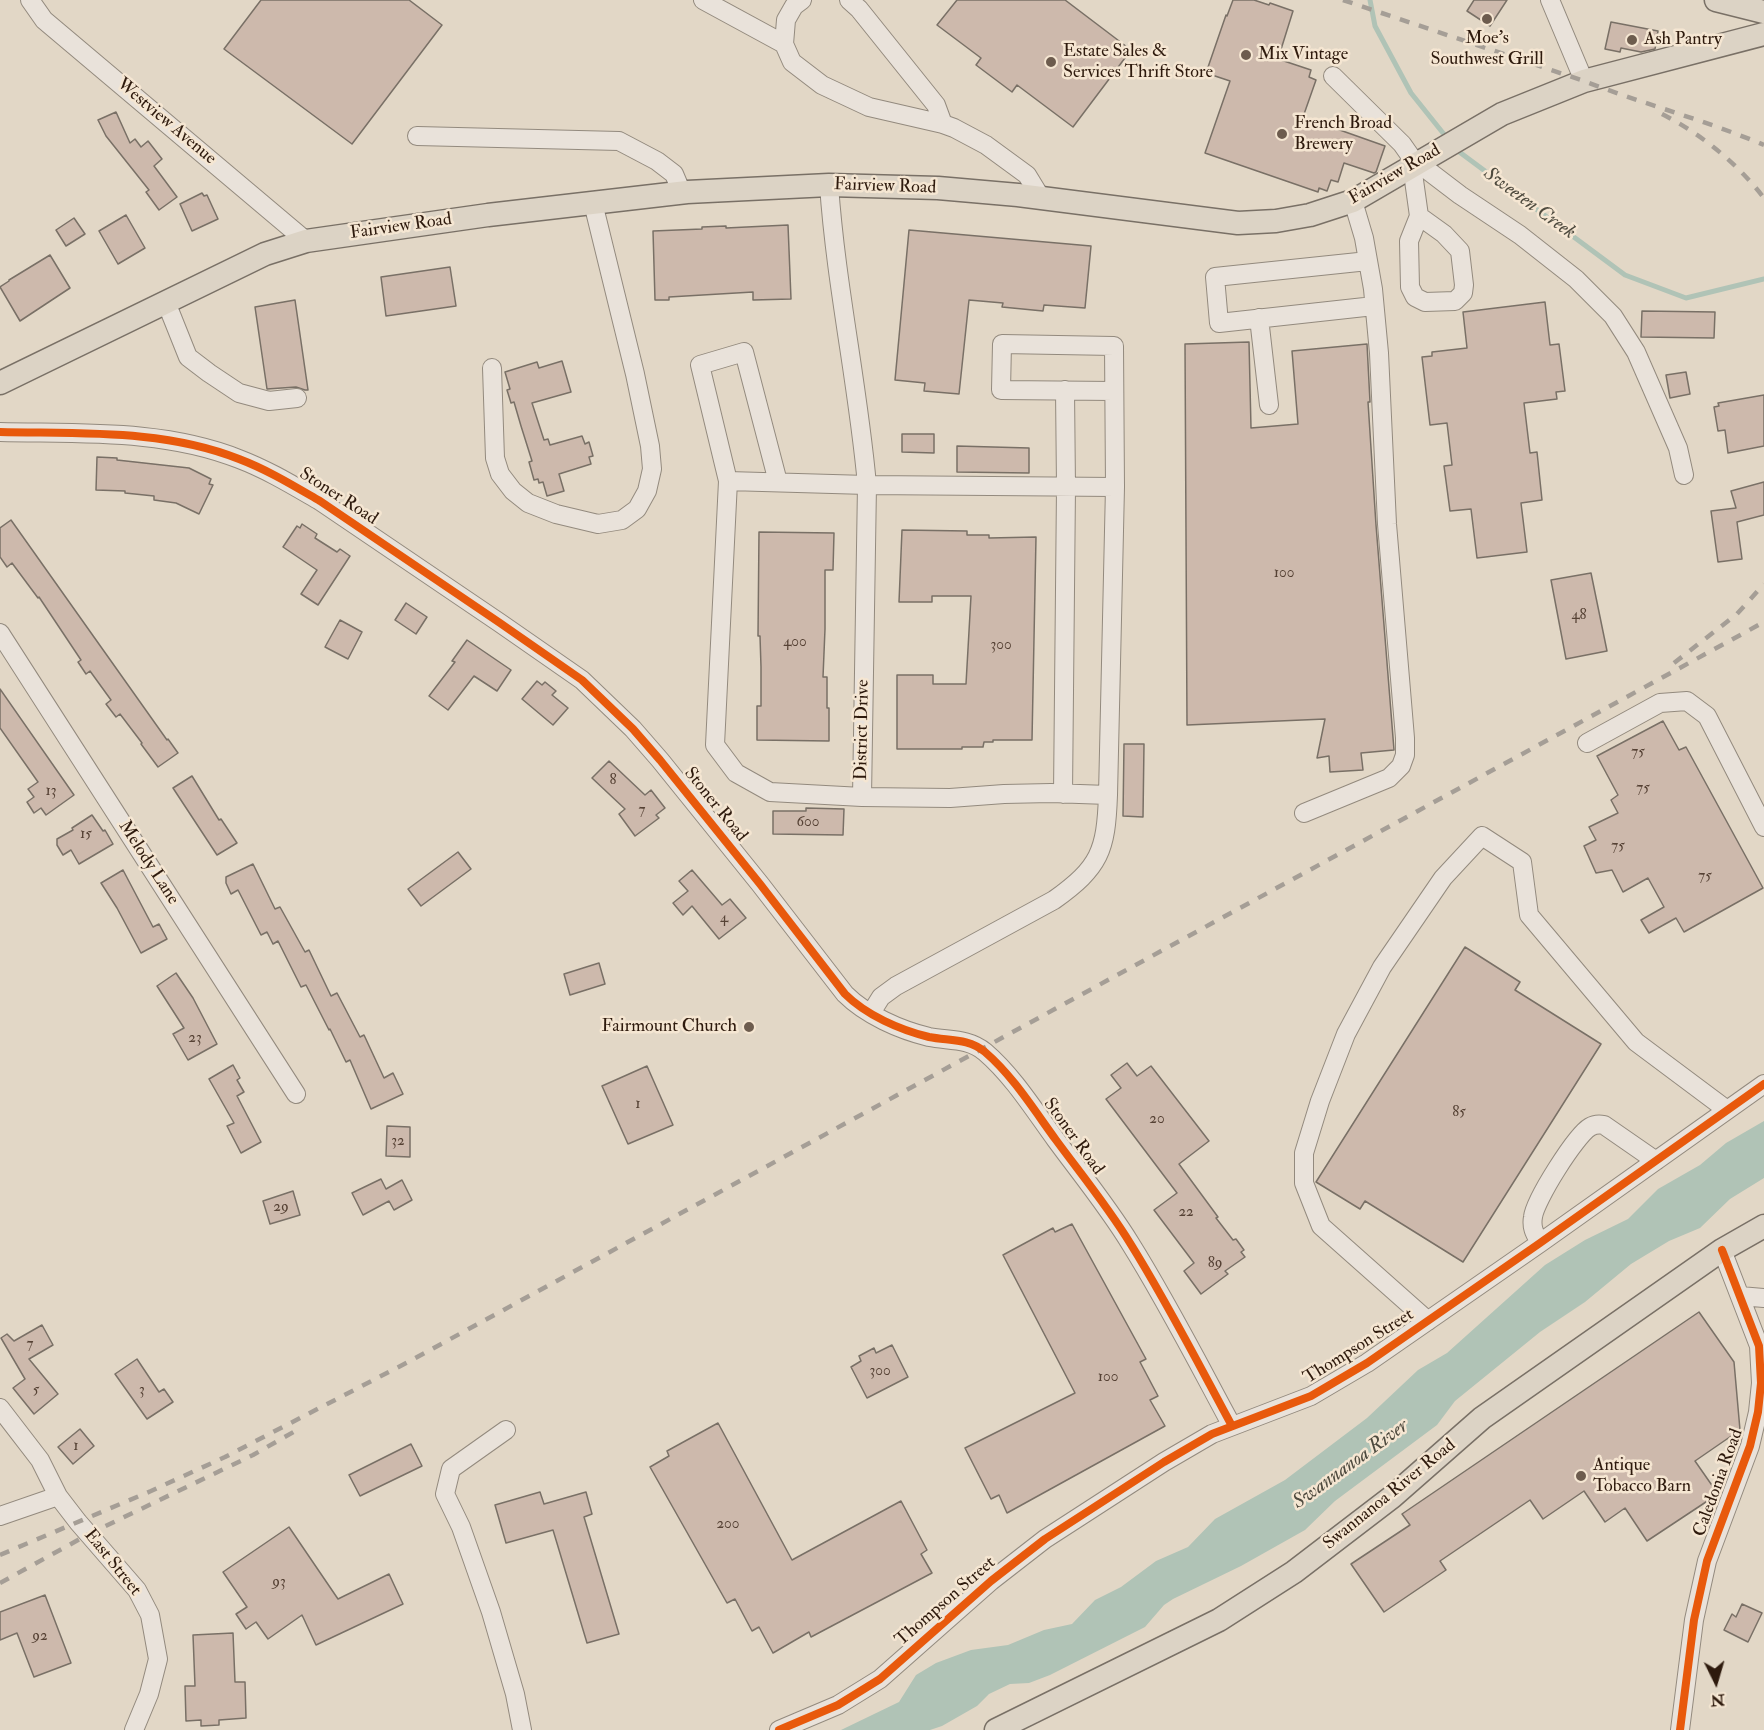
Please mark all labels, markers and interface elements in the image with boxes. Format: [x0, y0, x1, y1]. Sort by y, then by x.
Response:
marker: Moe's Southwest Grill [1480, 12, 1494, 26]
place label: Moe's Southwest Grill [1430, 28, 1544, 70]
place label: Ash Pantry [1644, 29, 1722, 51]
marker: Ash Pantry [1625, 33, 1639, 47]
place label: Estate Sales & Services Thrift Store [1063, 41, 1213, 84]
place label: Mix Vintage [1258, 44, 1348, 66]
marker: Mix Vintage [1239, 48, 1253, 62]
marker: Estate Sales & Services Thrift Store [1044, 55, 1058, 69]
street label: Westview Avenue [112, 74, 220, 170]
place label: French Broad Brewery [1294, 113, 1392, 156]
marker: French Broad Brewery [1275, 127, 1289, 141]
street label: Fairview Road [1345, 140, 1445, 210]
water label: Sweeten Creek [1478, 163, 1580, 245]
street label: Fairview Road [833, 174, 937, 200]
street label: Fairview Road [349, 209, 453, 245]
street label: Stoner Road [295, 464, 381, 530]
house number: 100 [1274, 565, 1294, 583]
house number: 48 [1571, 607, 1587, 625]
house number: 400 [783, 634, 807, 652]
house number: 300 [990, 637, 1012, 655]
street label: District Drive [851, 679, 875, 781]
house number: 75 [1631, 744, 1645, 762]
street label: Stoner Road [678, 763, 752, 847]
house number: 8 [609, 772, 617, 790]
house number: 75 [1636, 780, 1650, 798]
house number: 13 [45, 783, 57, 801]
house number: 7 [639, 802, 645, 820]
house number: 600 [797, 814, 819, 832]
street label: Melody Lane [113, 817, 183, 909]
house number: 15 [80, 826, 92, 844]
house number: 75 [1611, 838, 1625, 856]
house number: 75 [1698, 868, 1712, 886]
house number: 4 [720, 910, 728, 928]
place label: Fairmount Church [601, 1016, 737, 1038]
marker: Fairmount Church [742, 1020, 756, 1034]
house number: 23 [188, 1030, 202, 1048]
street label: Stoner Road [1038, 1094, 1108, 1180]
house number: 1 [635, 1096, 641, 1114]
house number: 85 [1452, 1104, 1466, 1122]
house number: 20 [1149, 1111, 1165, 1129]
house number: 32 [391, 1133, 405, 1151]
house number: 29 [273, 1199, 289, 1217]
house number: 22 [1178, 1204, 1194, 1222]
house number: 89 [1208, 1255, 1222, 1273]
street label: Thompson Street [1300, 1305, 1418, 1389]
house number: 7 [27, 1336, 33, 1354]
house number: 300 [869, 1363, 891, 1381]
house number: 100 [1098, 1369, 1118, 1387]
house number: 5 [33, 1382, 39, 1400]
house number: 3 [139, 1382, 145, 1400]
water label: Swannanoa River [1288, 1415, 1414, 1515]
street label: Caledonia Road [1690, 1426, 1748, 1540]
street label: Swannanoa River Road [1319, 1435, 1461, 1555]
house number: 1 [73, 1438, 79, 1456]
place label: Antique Tobacco Barn [1593, 1455, 1691, 1498]
marker: Antique Tobacco Barn [1574, 1469, 1588, 1483]
house number: 200 [717, 1516, 739, 1534]
street label: East Street [79, 1525, 145, 1601]
street label: Thompson Street [891, 1553, 1001, 1651]
house number: 93 [272, 1574, 286, 1592]
house number: 92 [32, 1628, 48, 1646]
north arrow [1686, 1652, 1746, 1712]
text: N [1710, 1689, 1726, 1711]

